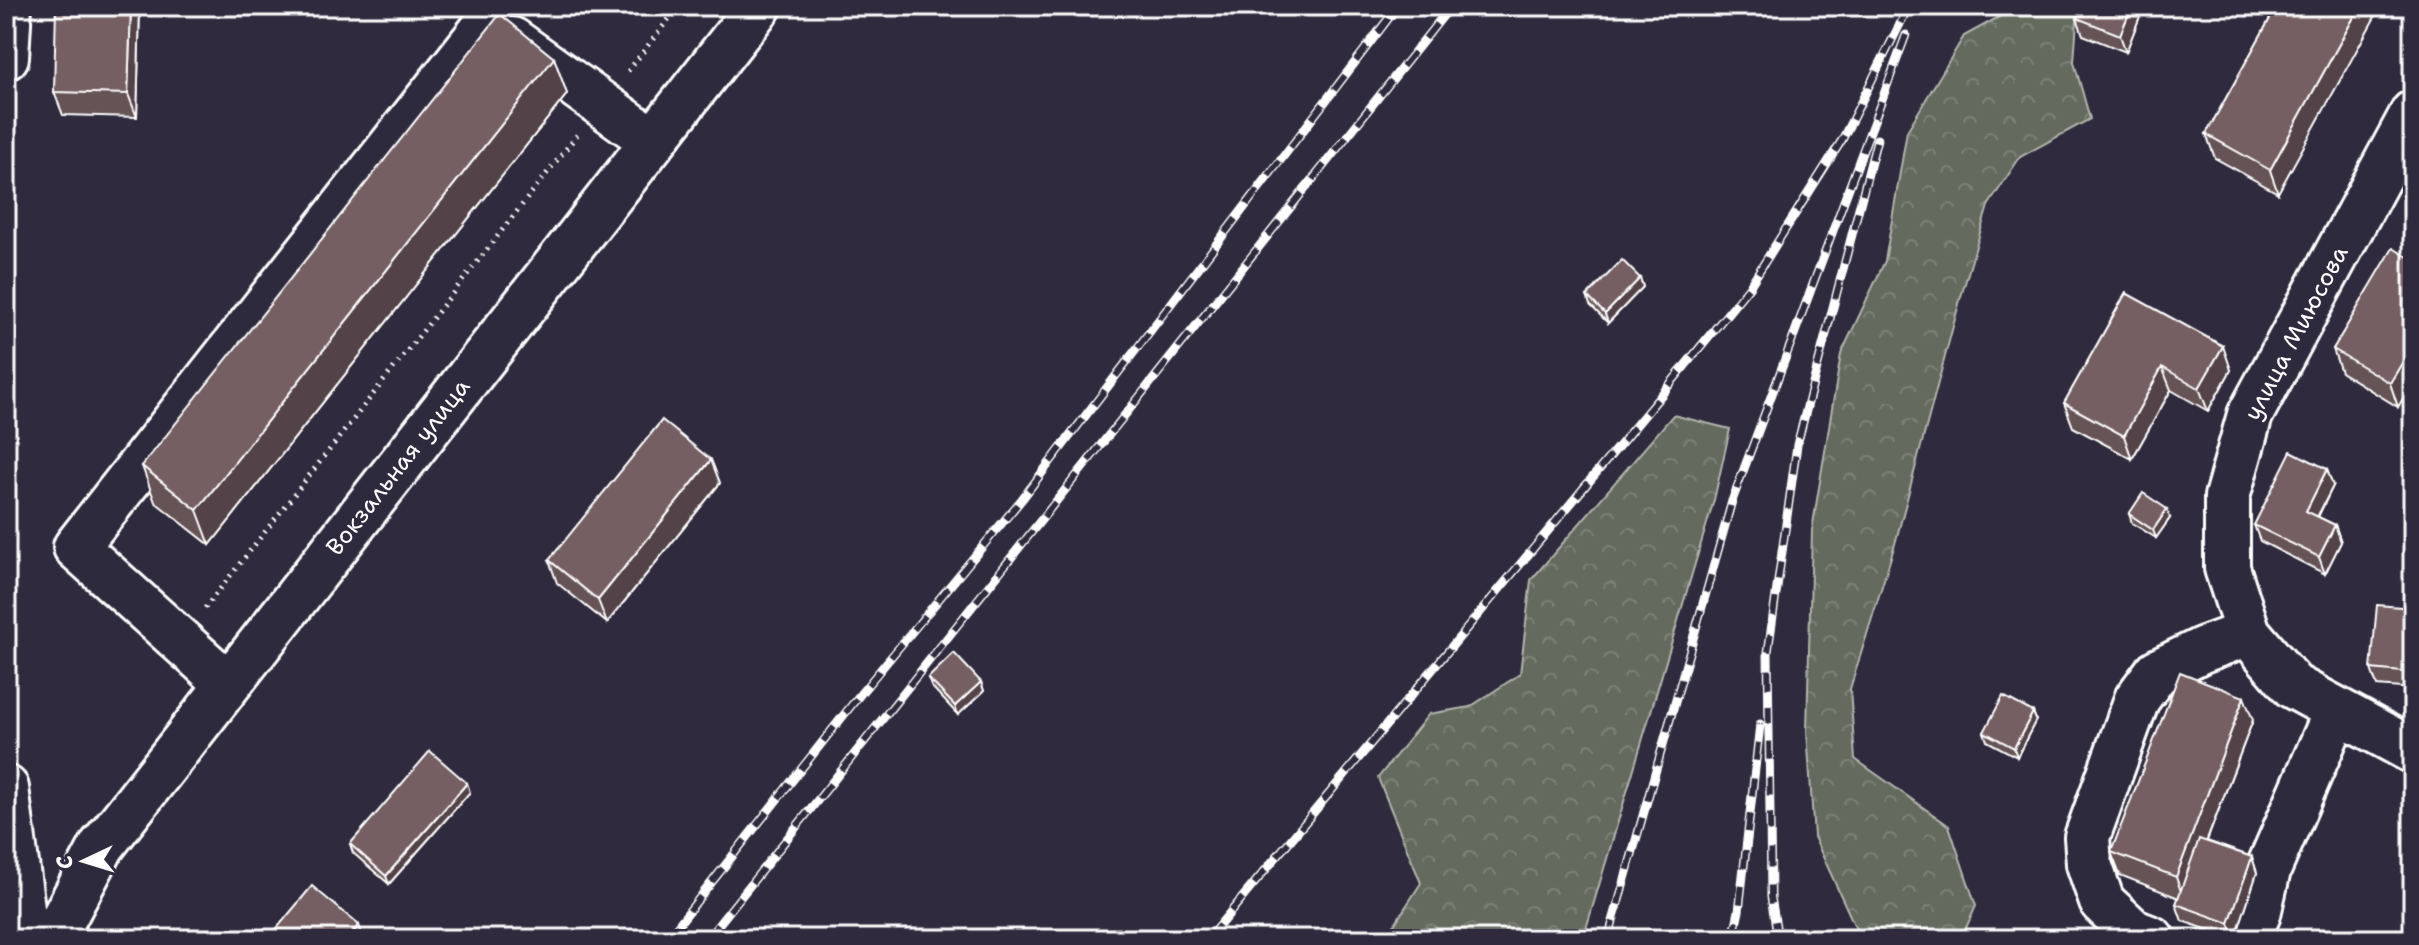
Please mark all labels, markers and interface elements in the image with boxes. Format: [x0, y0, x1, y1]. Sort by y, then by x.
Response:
street label: улица Миюсова [2236, 240, 2356, 426]
street label: Вокзальная улица [319, 372, 477, 562]
north arrow [44, 821, 124, 901]
text: С [50, 855, 79, 870]

